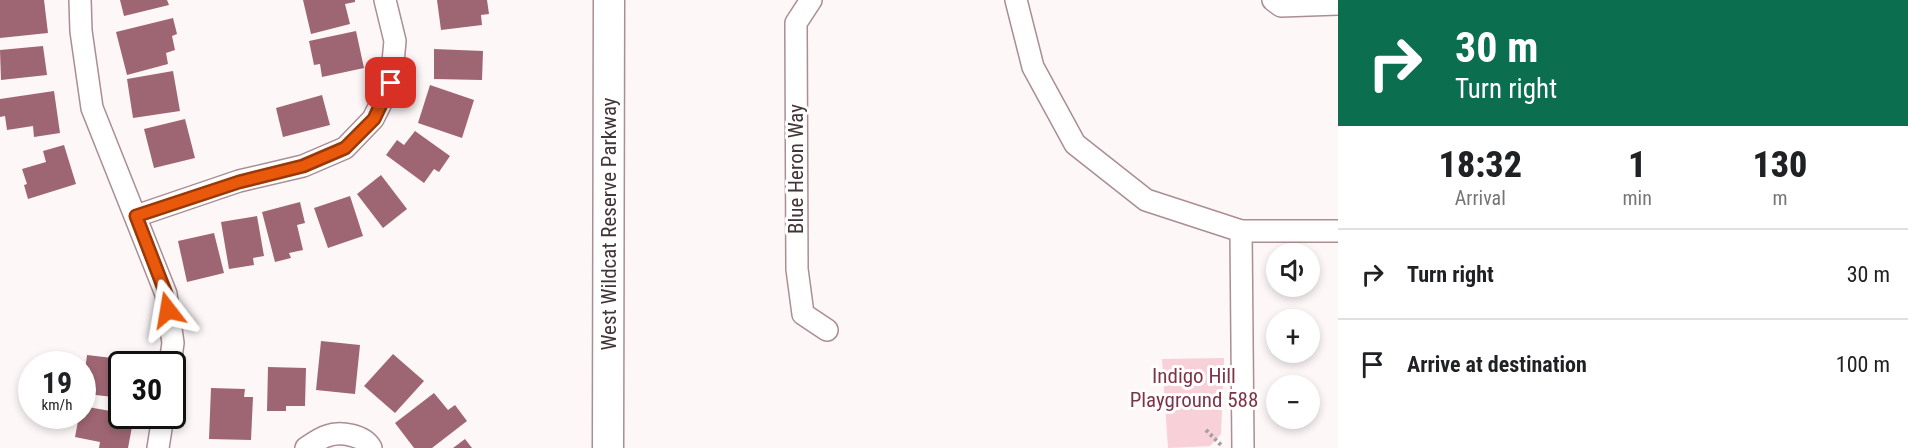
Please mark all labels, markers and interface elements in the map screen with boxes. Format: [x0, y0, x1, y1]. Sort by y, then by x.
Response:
text: 30 m [1455, 23, 1538, 72]
icon: right [1356, 24, 1434, 102]
pin [365, 57, 416, 108]
icon: arrive [374, 66, 407, 99]
text: Turn right [1455, 73, 1557, 105]
street label: West Wildcat Reserve Parkway [597, 97, 621, 351]
street label: Blue Heron Way [784, 104, 808, 234]
text: 18:32 [1439, 144, 1522, 186]
text: 1 [1628, 144, 1646, 186]
text: 130 [1752, 144, 1807, 186]
text: Arrival [1455, 186, 1506, 210]
text: min [1623, 186, 1652, 210]
text: m [1772, 186, 1787, 210]
map controls [1266, 243, 1320, 429]
button: sound [1266, 243, 1320, 297]
icon: right [1356, 258, 1389, 291]
text: Turn right [1407, 262, 1494, 287]
text: 30 m [1847, 262, 1890, 287]
position arrow [136, 278, 200, 342]
button: + [1266, 309, 1320, 363]
icon: arrive [1356, 348, 1389, 381]
speed limit sign: 30 [108, 351, 186, 429]
text: Arrive at destination [1407, 352, 1587, 377]
text: 100 m [1836, 352, 1890, 377]
park label: Indigo Hill Playground 588 [1130, 364, 1258, 412]
text: 19 [42, 365, 72, 400]
button: − [1266, 375, 1320, 429]
text: km/h [42, 396, 72, 414]

